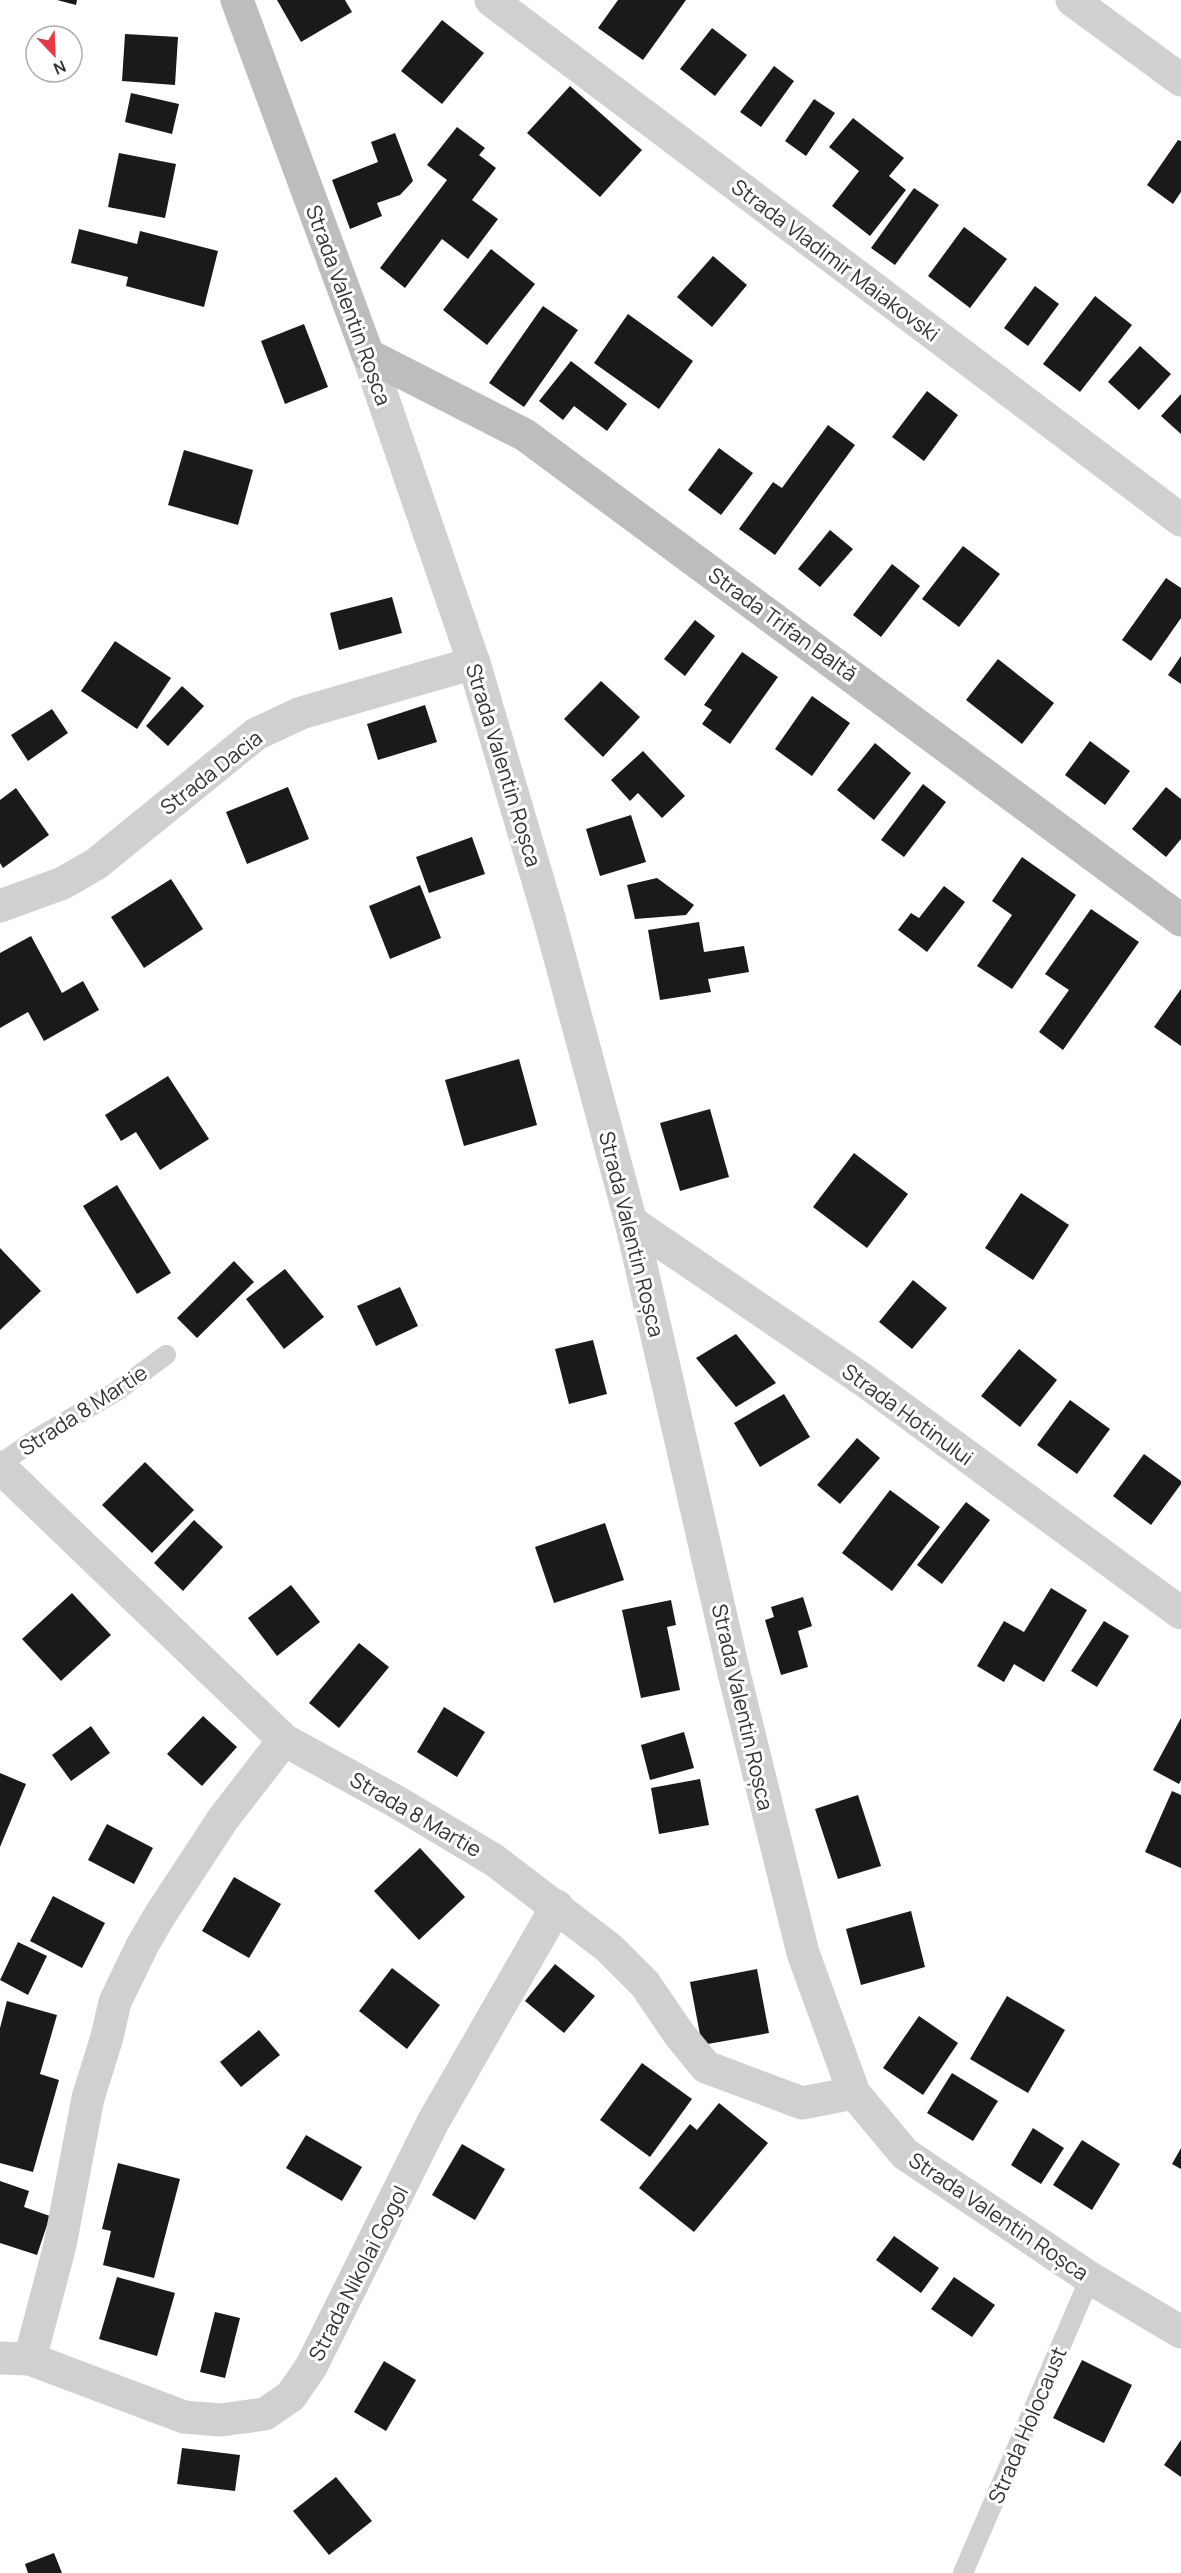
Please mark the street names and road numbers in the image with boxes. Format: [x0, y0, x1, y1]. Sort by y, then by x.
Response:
street label: Strada Vladimir Maiakovski [726, 172, 946, 348]
street label: Strada Valentin Roșca [300, 201, 398, 409]
street label: Strada Trifan Baltă [703, 561, 863, 687]
street label: Strada Valentin Roșca [460, 660, 548, 870]
street label: Strada Dacia [154, 723, 268, 821]
street label: Strada Valentin Roșca [593, 1128, 671, 1340]
street label: Strada Hotinului [837, 1357, 979, 1471]
street label: Strada 8 Martie [14, 1358, 152, 1462]
street label: Strada Valentin Roșca [706, 1601, 780, 1813]
street label: Strada 8 Martie [345, 1765, 487, 1863]
street label: Strada Valentin Roșca [904, 2145, 1094, 2287]
street label: Strada Nikolai Gogol [302, 2181, 414, 2365]
street label: Strada Holocaust [981, 2342, 1073, 2508]

